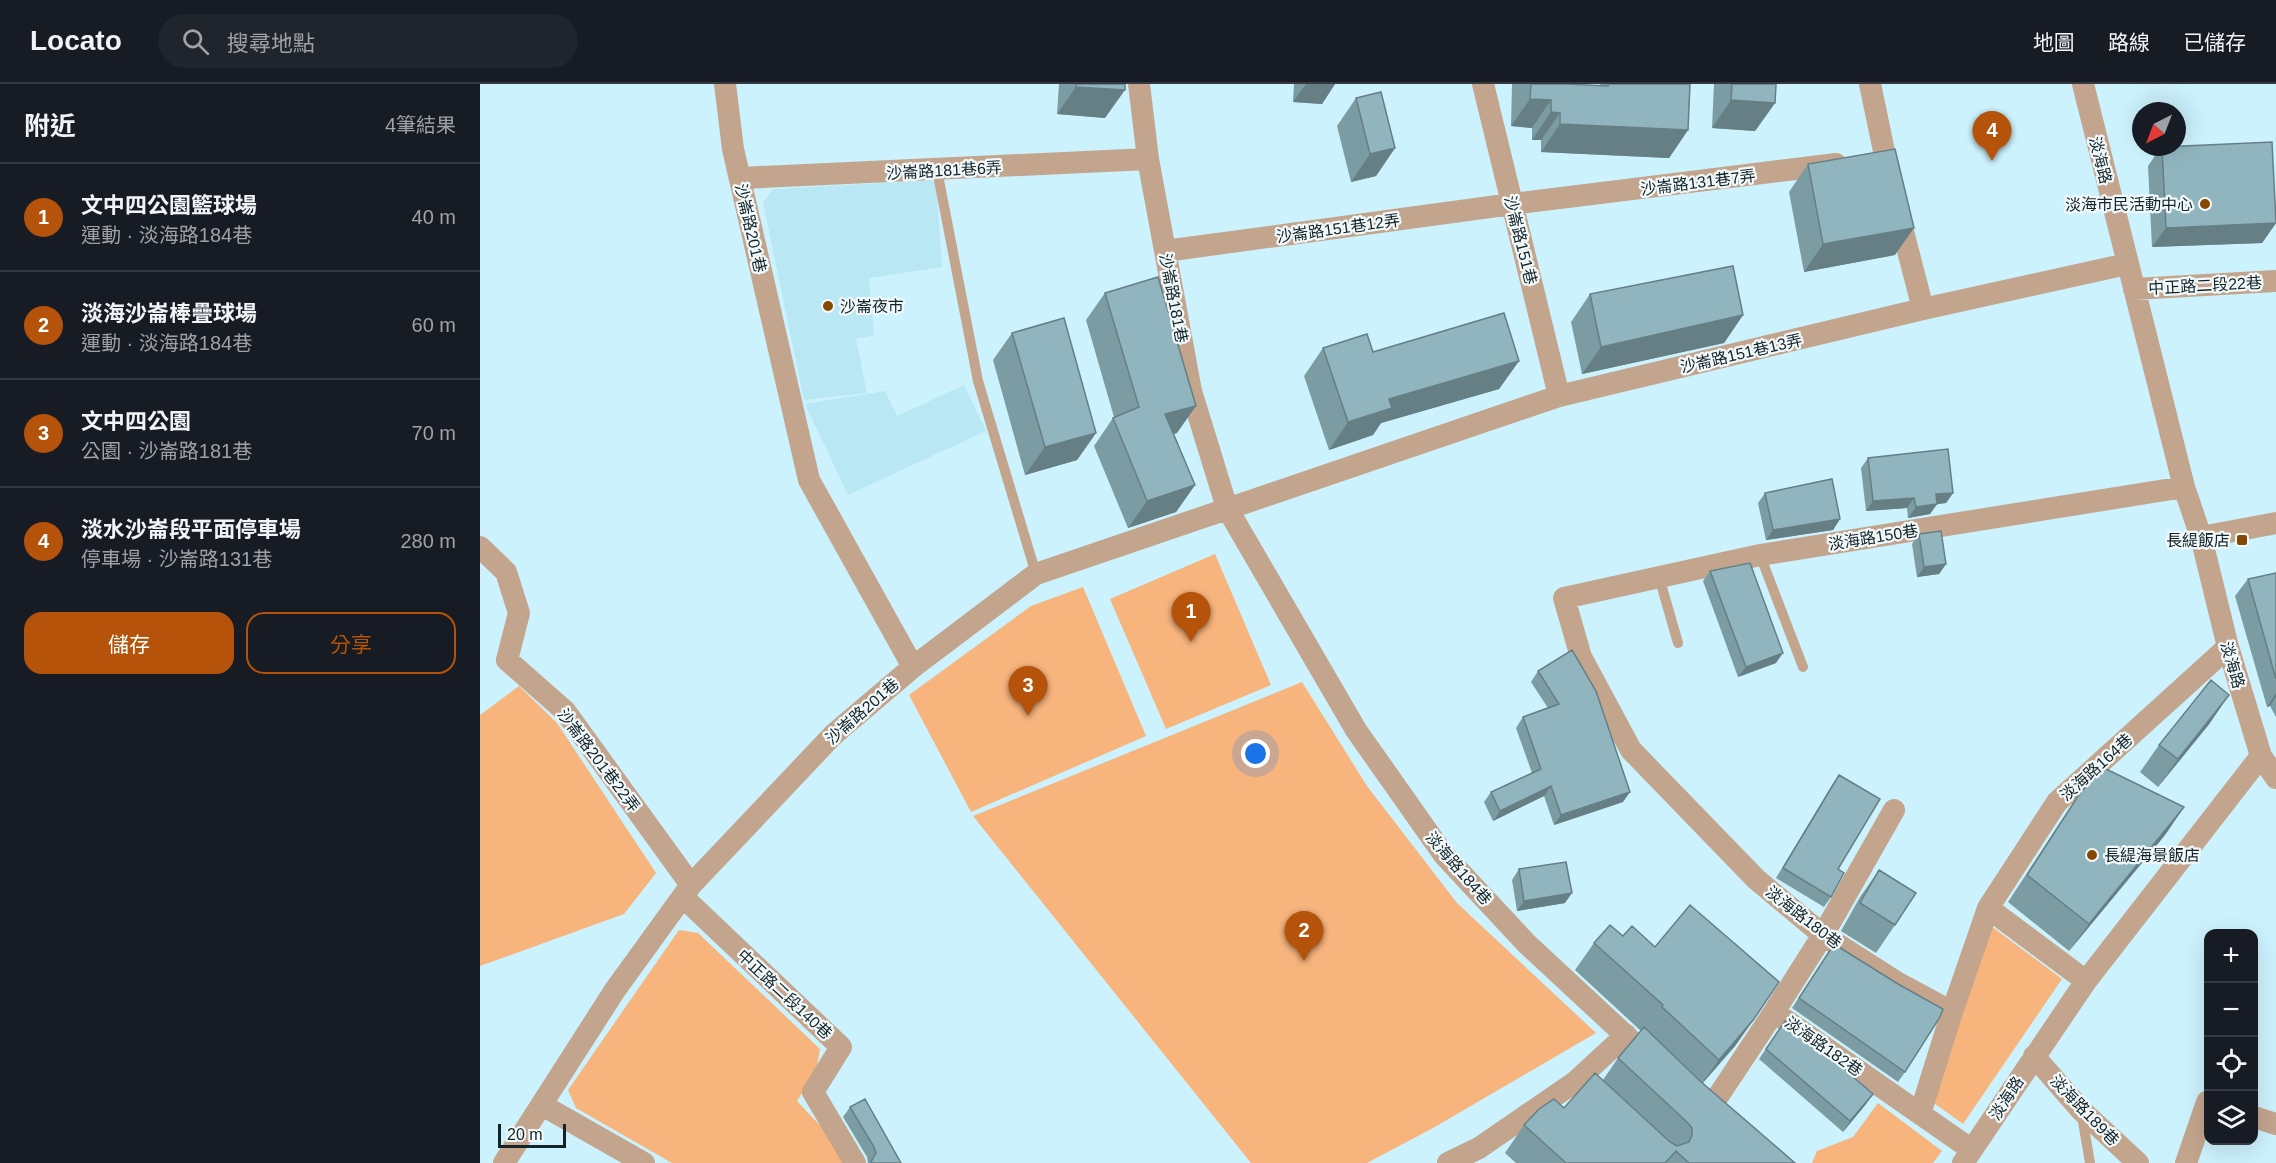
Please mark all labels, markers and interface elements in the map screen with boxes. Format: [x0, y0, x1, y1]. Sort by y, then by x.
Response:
search box [158, 14, 578, 68]
text: Locato [30, 25, 122, 56]
icon: search [179, 25, 212, 58]
text: 搜尋地點 [227, 31, 315, 56]
text: 地圖 [2033, 31, 2075, 54]
text: 路線 [2108, 31, 2150, 54]
text: 已儲存 [2183, 31, 2246, 54]
north arrow [2132, 102, 2186, 156]
text: 附近 [24, 111, 76, 141]
pin: 4 [1972, 112, 2012, 161]
text: 4筆結果 [385, 114, 456, 136]
street label: 淡海路 [2086, 135, 2115, 185]
street label: 沙崙路181巷6弄 [886, 159, 1002, 182]
street label: 沙崙路131巷7弄 [1640, 167, 1756, 198]
street label: 沙崙路201巷 [732, 182, 769, 274]
text: 文中四公園籃球場 [81, 193, 257, 218]
street label: 沙崙路151巷 [1501, 194, 1540, 286]
place label: 淡海市民活動中心 [2065, 196, 2193, 213]
marker: 淡海市民活動中心 [2198, 197, 2212, 211]
text: 1 [38, 206, 49, 228]
text: 40 m [412, 206, 456, 228]
street label: 沙崙路151巷12弄 [1275, 211, 1401, 246]
text: 運動 · 淡海路184巷 [81, 224, 252, 246]
street label: 沙崙路181巷 [1157, 252, 1191, 344]
street label: 中正路二段22巷 [2148, 274, 2262, 297]
place label: 沙崙夜市 [840, 298, 904, 315]
marker: 沙崙夜市 [821, 299, 835, 313]
text: 淡海沙崙棒疊球場 [81, 301, 257, 326]
text: 2 [38, 314, 49, 336]
text: 60 m [412, 314, 456, 336]
street label: 沙崙路151巷13弄 [1679, 331, 1804, 376]
text: 運動 · 淡海路184巷 [81, 332, 252, 354]
text: 文中四公園 [81, 409, 191, 434]
text: 3 [38, 422, 49, 444]
text: 70 m [412, 422, 456, 444]
text: 公園 · 沙崙路181巷 [81, 440, 252, 462]
text: 淡水沙崙段平面停車場 [81, 517, 301, 542]
street label: 淡海路150巷 [1827, 522, 1919, 553]
text: 4 [38, 530, 49, 552]
text: 280 m [400, 530, 456, 552]
place label: 長緹飯店 [2166, 531, 2230, 549]
marker: 長緹飯店 [2235, 533, 2249, 547]
text: 停車場 · 沙崙路131巷 [81, 548, 272, 570]
pin: 1 [1172, 592, 1210, 642]
button: 儲存 [24, 612, 234, 674]
button: 分享 [246, 612, 456, 674]
street label: 淡海路 [2218, 640, 2247, 691]
pin: 3 [1008, 666, 1048, 716]
street label: 沙崙路201巷 [823, 675, 902, 748]
street label: 沙崙路201巷22弄 [554, 705, 643, 815]
street label: 淡海路164巷 [2057, 731, 2136, 804]
your location [1241, 739, 1270, 768]
street label: 淡海路184巷 [1422, 829, 1495, 908]
place label: 長緹海景飯店 [2104, 846, 2200, 864]
marker: 長緹海景飯店 [2085, 848, 2099, 862]
street label: 淡海路180巷 [1763, 883, 1845, 952]
pin: 2 [1284, 912, 1324, 961]
map controls [2204, 929, 2258, 1145]
button: + [2204, 929, 2258, 983]
street label: 中正路二段140巷 [734, 946, 835, 1042]
button: − [2204, 983, 2258, 1037]
street label: 淡海路182巷 [1782, 1013, 1866, 1079]
button: locate [2204, 1037, 2258, 1091]
street label: 淡海路189巷 [2047, 1072, 2122, 1149]
street label: 淡海路 [1986, 1074, 2027, 1123]
button: layers [2204, 1091, 2258, 1145]
scale bar [498, 1121, 566, 1148]
text: 20 m [507, 1126, 543, 1143]

